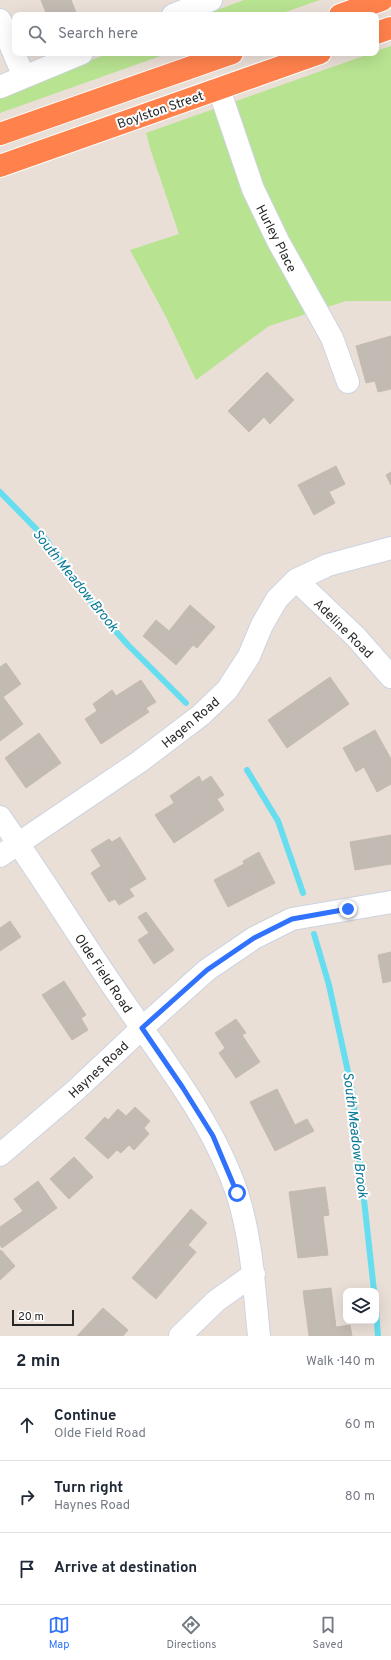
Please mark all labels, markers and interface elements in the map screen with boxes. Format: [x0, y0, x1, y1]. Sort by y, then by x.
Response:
search box [12, 12, 379, 56]
icon: search [26, 23, 48, 45]
text: Search here [58, 25, 138, 44]
street label: Boylston Street [115, 89, 206, 133]
street label: Hurley Place [251, 202, 299, 275]
water label: South Meadow Brook [28, 526, 122, 636]
street label: Adeline Road [310, 596, 376, 662]
street label: Hagen Road [159, 695, 223, 752]
route end [339, 900, 357, 918]
street label: Olde Field Road [70, 932, 135, 1017]
street label: Haynes Road [66, 1039, 133, 1102]
water label: South Meadow Brook [338, 1071, 371, 1200]
route start [228, 1184, 246, 1202]
map controls [343, 1288, 379, 1324]
button: layers [343, 1288, 379, 1324]
scale bar [12, 1308, 74, 1327]
text: 20 m [18, 1310, 44, 1324]
text: 2 min [16, 1351, 60, 1373]
text: Walk · 140 m [306, 1354, 375, 1370]
text: Continue [54, 1407, 116, 1426]
icon: ahead [16, 1414, 38, 1436]
text: 60 m [345, 1417, 375, 1433]
text: Olde Field Road [54, 1426, 146, 1442]
text: Turn right [54, 1479, 123, 1498]
icon: right [16, 1486, 38, 1508]
text: 80 m [345, 1489, 375, 1505]
text: Haynes Road [54, 1498, 130, 1514]
icon: arrive [16, 1558, 38, 1580]
text: Arrive at destination [54, 1559, 197, 1578]
tab: Map [48, 1614, 70, 1652]
tab: Directions [166, 1614, 216, 1652]
tab: Saved [313, 1614, 343, 1652]

